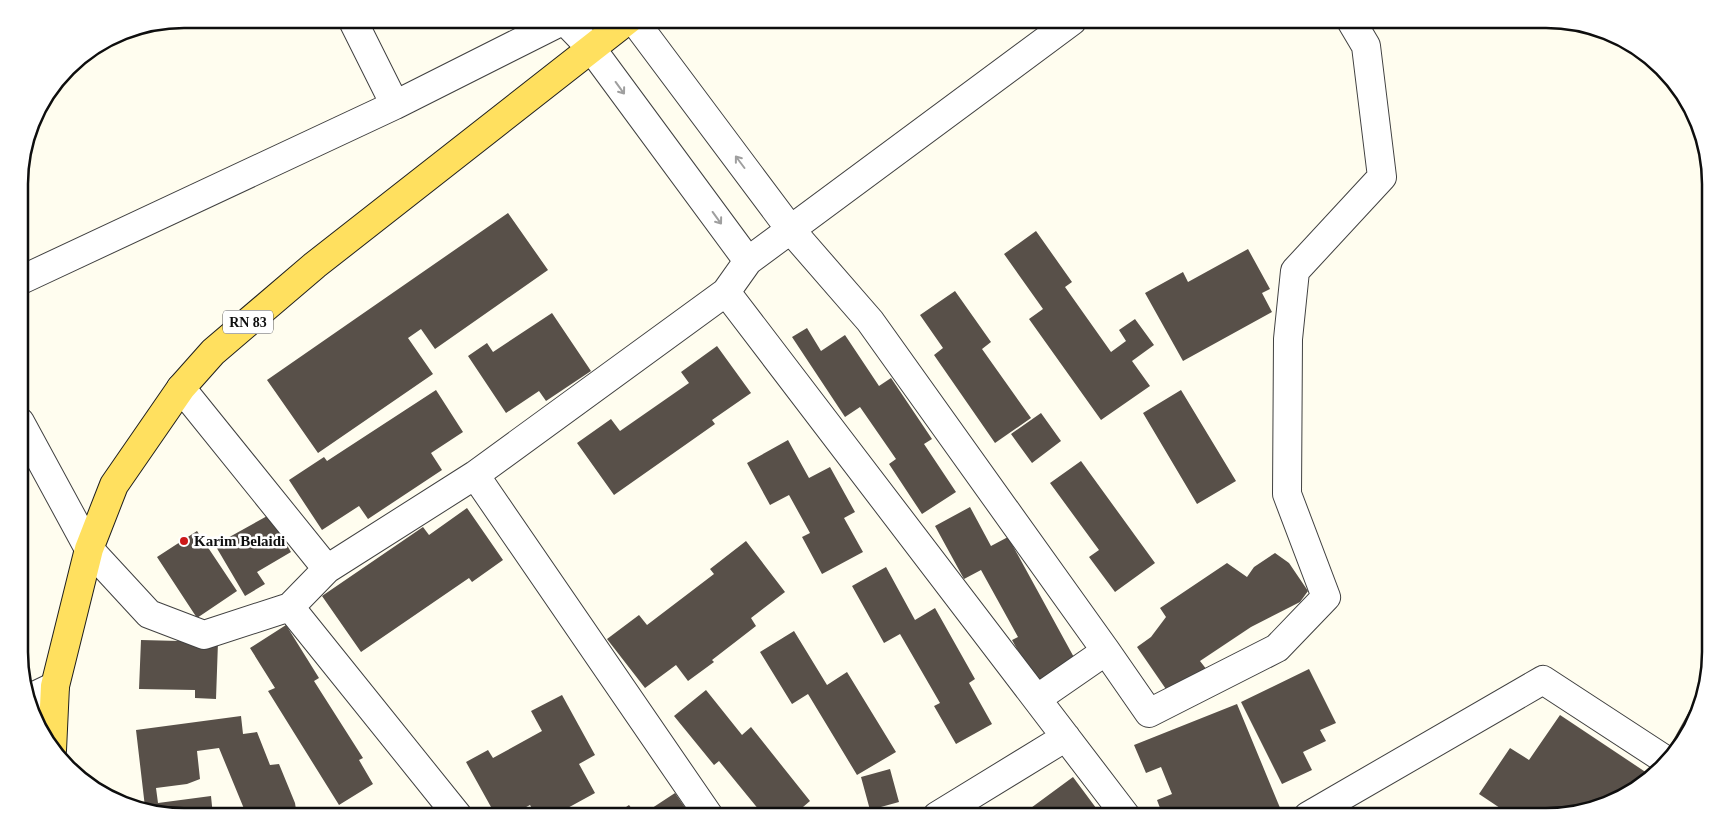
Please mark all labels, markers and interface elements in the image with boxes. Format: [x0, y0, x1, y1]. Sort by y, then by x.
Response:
one-way arrow [615, 81, 625, 95]
one-way arrow [735, 156, 746, 169]
one-way arrow [711, 211, 722, 224]
road number: RN 83 [223, 311, 273, 334]
place label: Karim Belaidi [194, 533, 285, 549]
marker: Karim Belaidi [178, 535, 190, 547]

